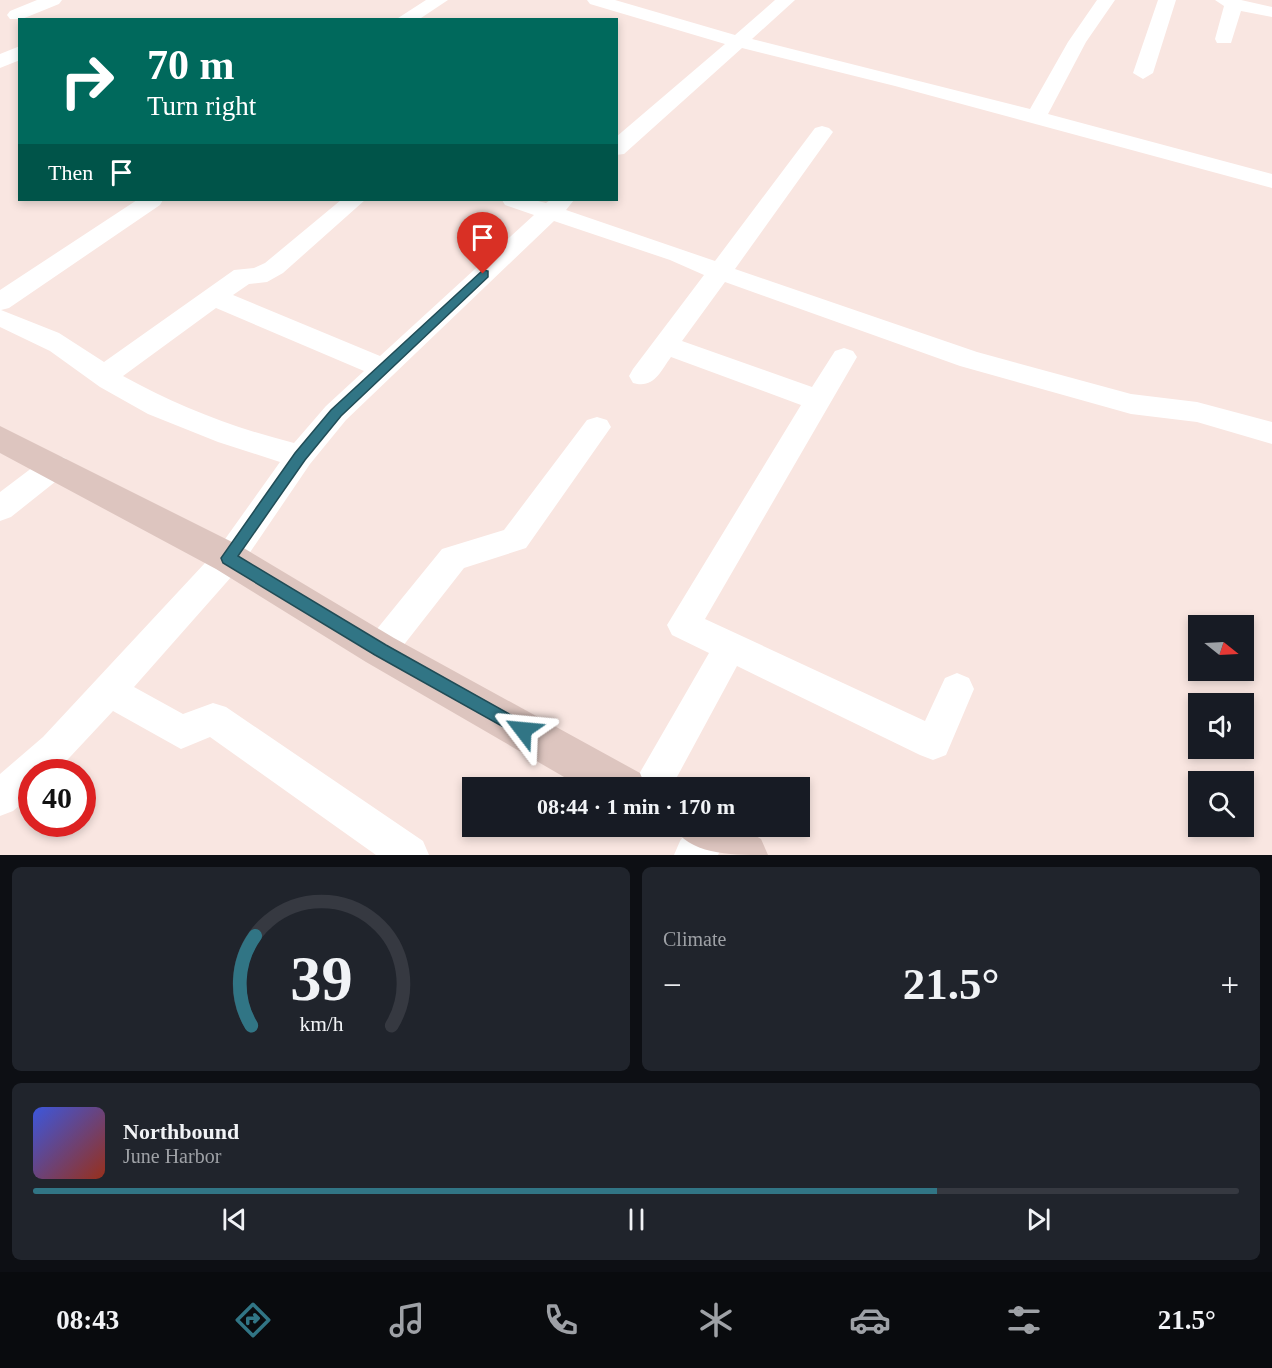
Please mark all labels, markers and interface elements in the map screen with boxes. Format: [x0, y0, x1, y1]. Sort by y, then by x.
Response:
icon: right [48, 42, 126, 120]
text: 70 m [147, 42, 235, 88]
text: Turn right [147, 91, 256, 121]
icon: arrive [105, 156, 138, 189]
text: Then [48, 160, 93, 185]
pin [457, 212, 508, 274]
icon: arrive [466, 221, 499, 254]
north arrow [1188, 615, 1254, 681]
map controls [1188, 615, 1254, 837]
button: sound [1188, 693, 1254, 759]
position arrow [491, 698, 555, 762]
speed limit sign: 40 [18, 759, 96, 837]
button: search [1188, 771, 1254, 837]
text: 08:44 · 1 min · 170 m [537, 794, 735, 819]
text: Climate [663, 928, 726, 950]
text: 39 [290, 944, 352, 1013]
text: 21.5° [903, 959, 999, 1009]
text: − [663, 967, 682, 1003]
text: + [1220, 967, 1239, 1003]
text: km/h [299, 1012, 343, 1036]
text: Northbound [123, 1119, 239, 1144]
text: June Harbor [123, 1145, 221, 1167]
icon: previous [218, 1203, 251, 1236]
icon: pause [620, 1203, 653, 1236]
icon: next [1022, 1203, 1055, 1236]
icon: directions [232, 1299, 274, 1341]
icon: music [386, 1299, 428, 1341]
icon: phone [540, 1299, 582, 1341]
icon: climate [695, 1299, 737, 1341]
icon: car [849, 1299, 891, 1341]
icon: filters [1003, 1299, 1045, 1341]
text: 08:43 [56, 1305, 119, 1335]
text: 21.5° [1158, 1305, 1216, 1335]

